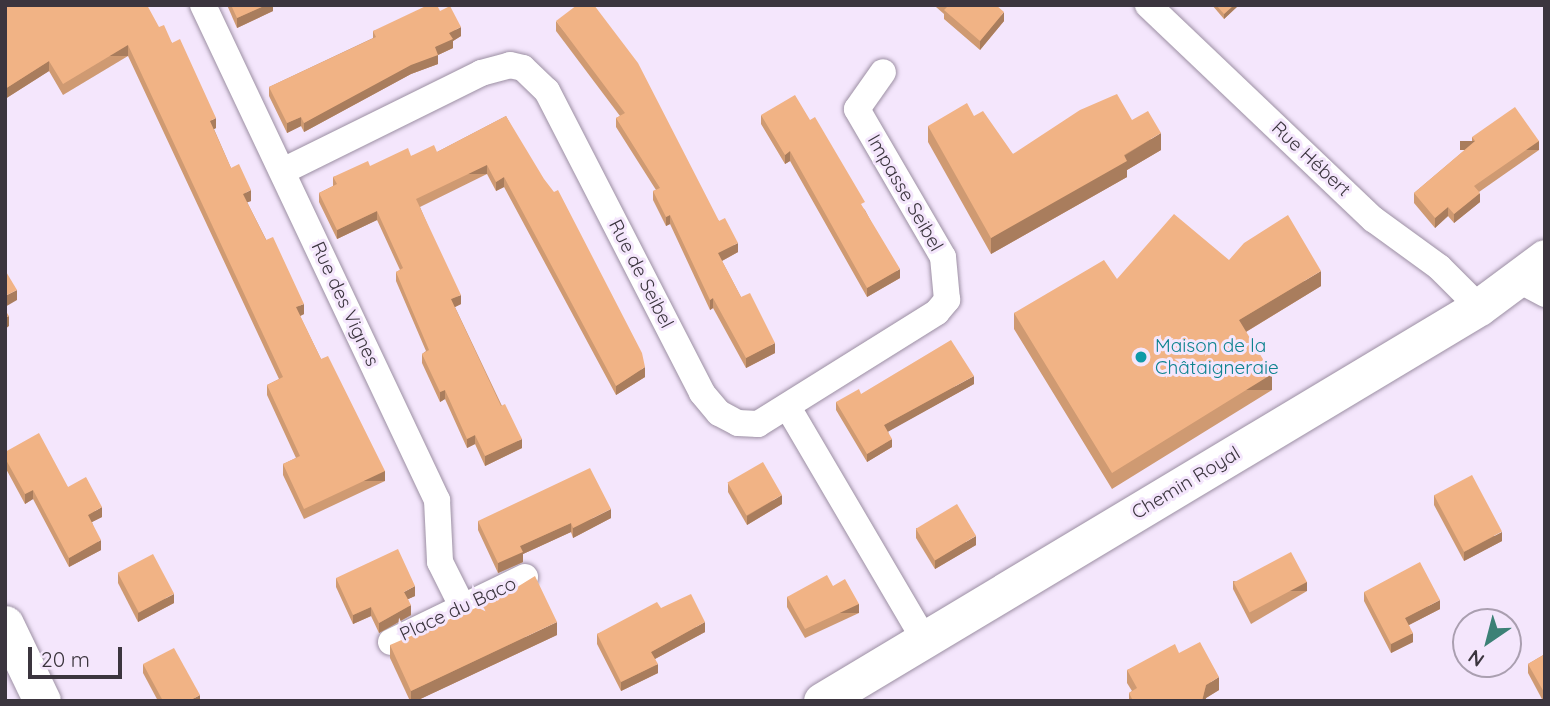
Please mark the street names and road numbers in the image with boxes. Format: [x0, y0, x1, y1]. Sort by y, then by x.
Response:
street label: Rue Hébert [1267, 117, 1355, 201]
street label: Impasse Seibel [862, 131, 948, 255]
street label: Rue de Seibel [604, 216, 678, 332]
street label: Rue des Vignes [306, 238, 384, 370]
street label: Chemin Royal [1128, 442, 1244, 524]
street label: Place du Baco [396, 572, 520, 646]

